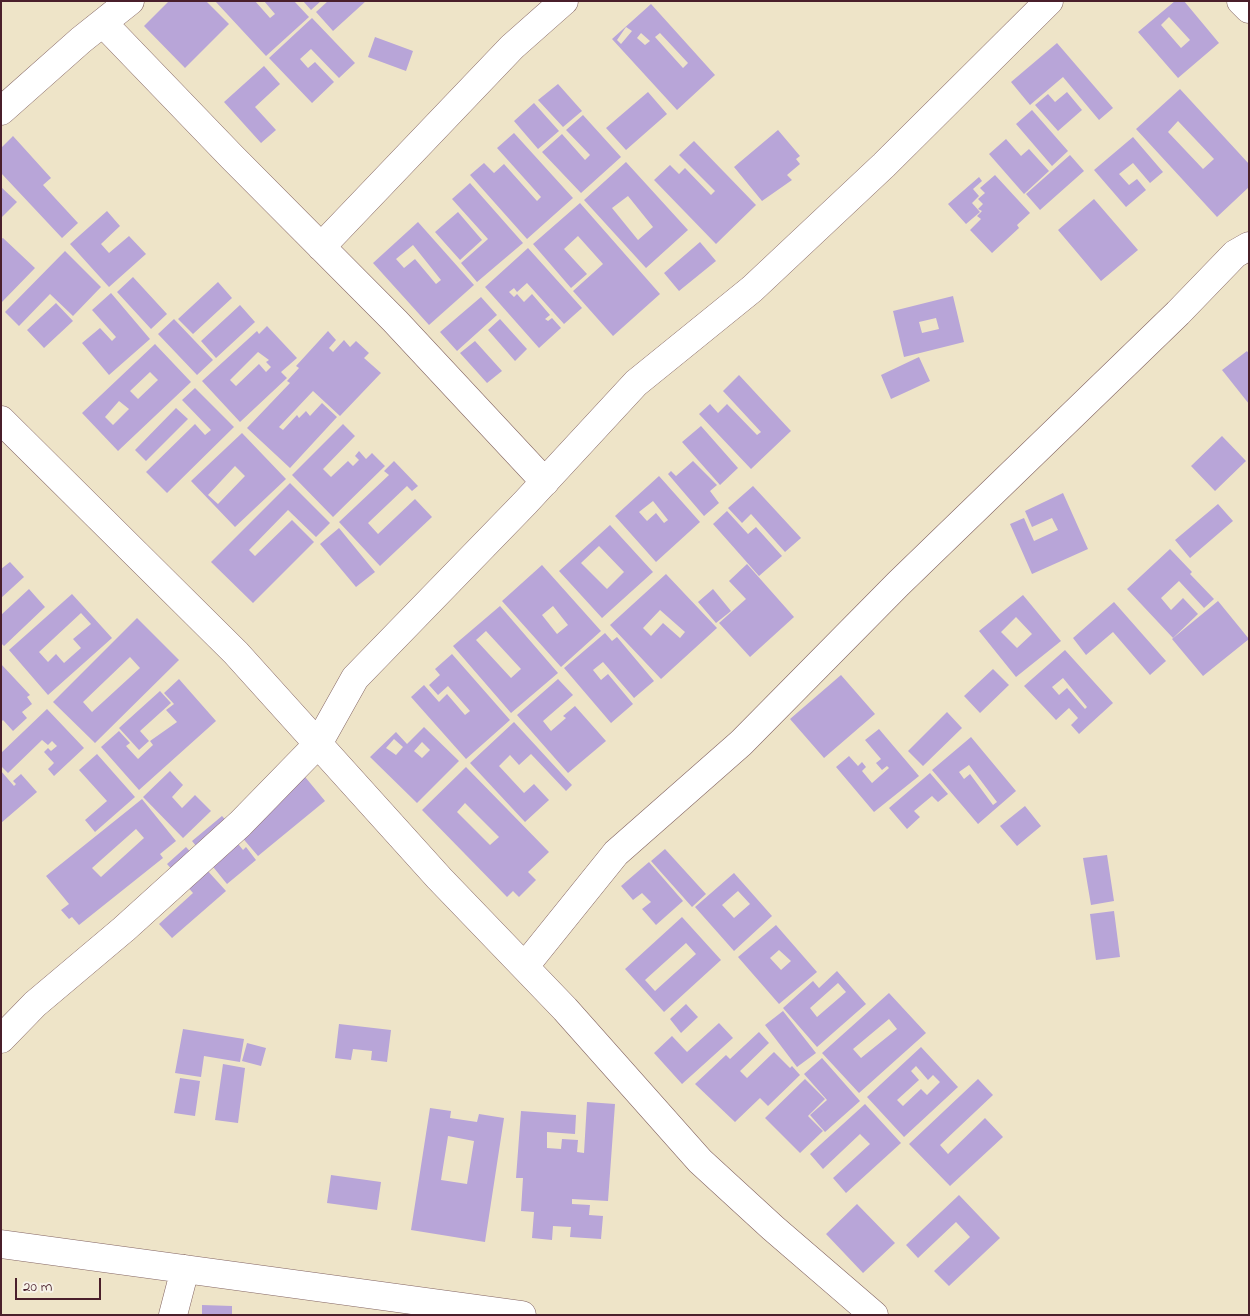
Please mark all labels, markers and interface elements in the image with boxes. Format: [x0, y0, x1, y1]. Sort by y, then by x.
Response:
scale bar [18, 1268, 104, 1300]
text: 20 m [23, 1276, 52, 1298]

